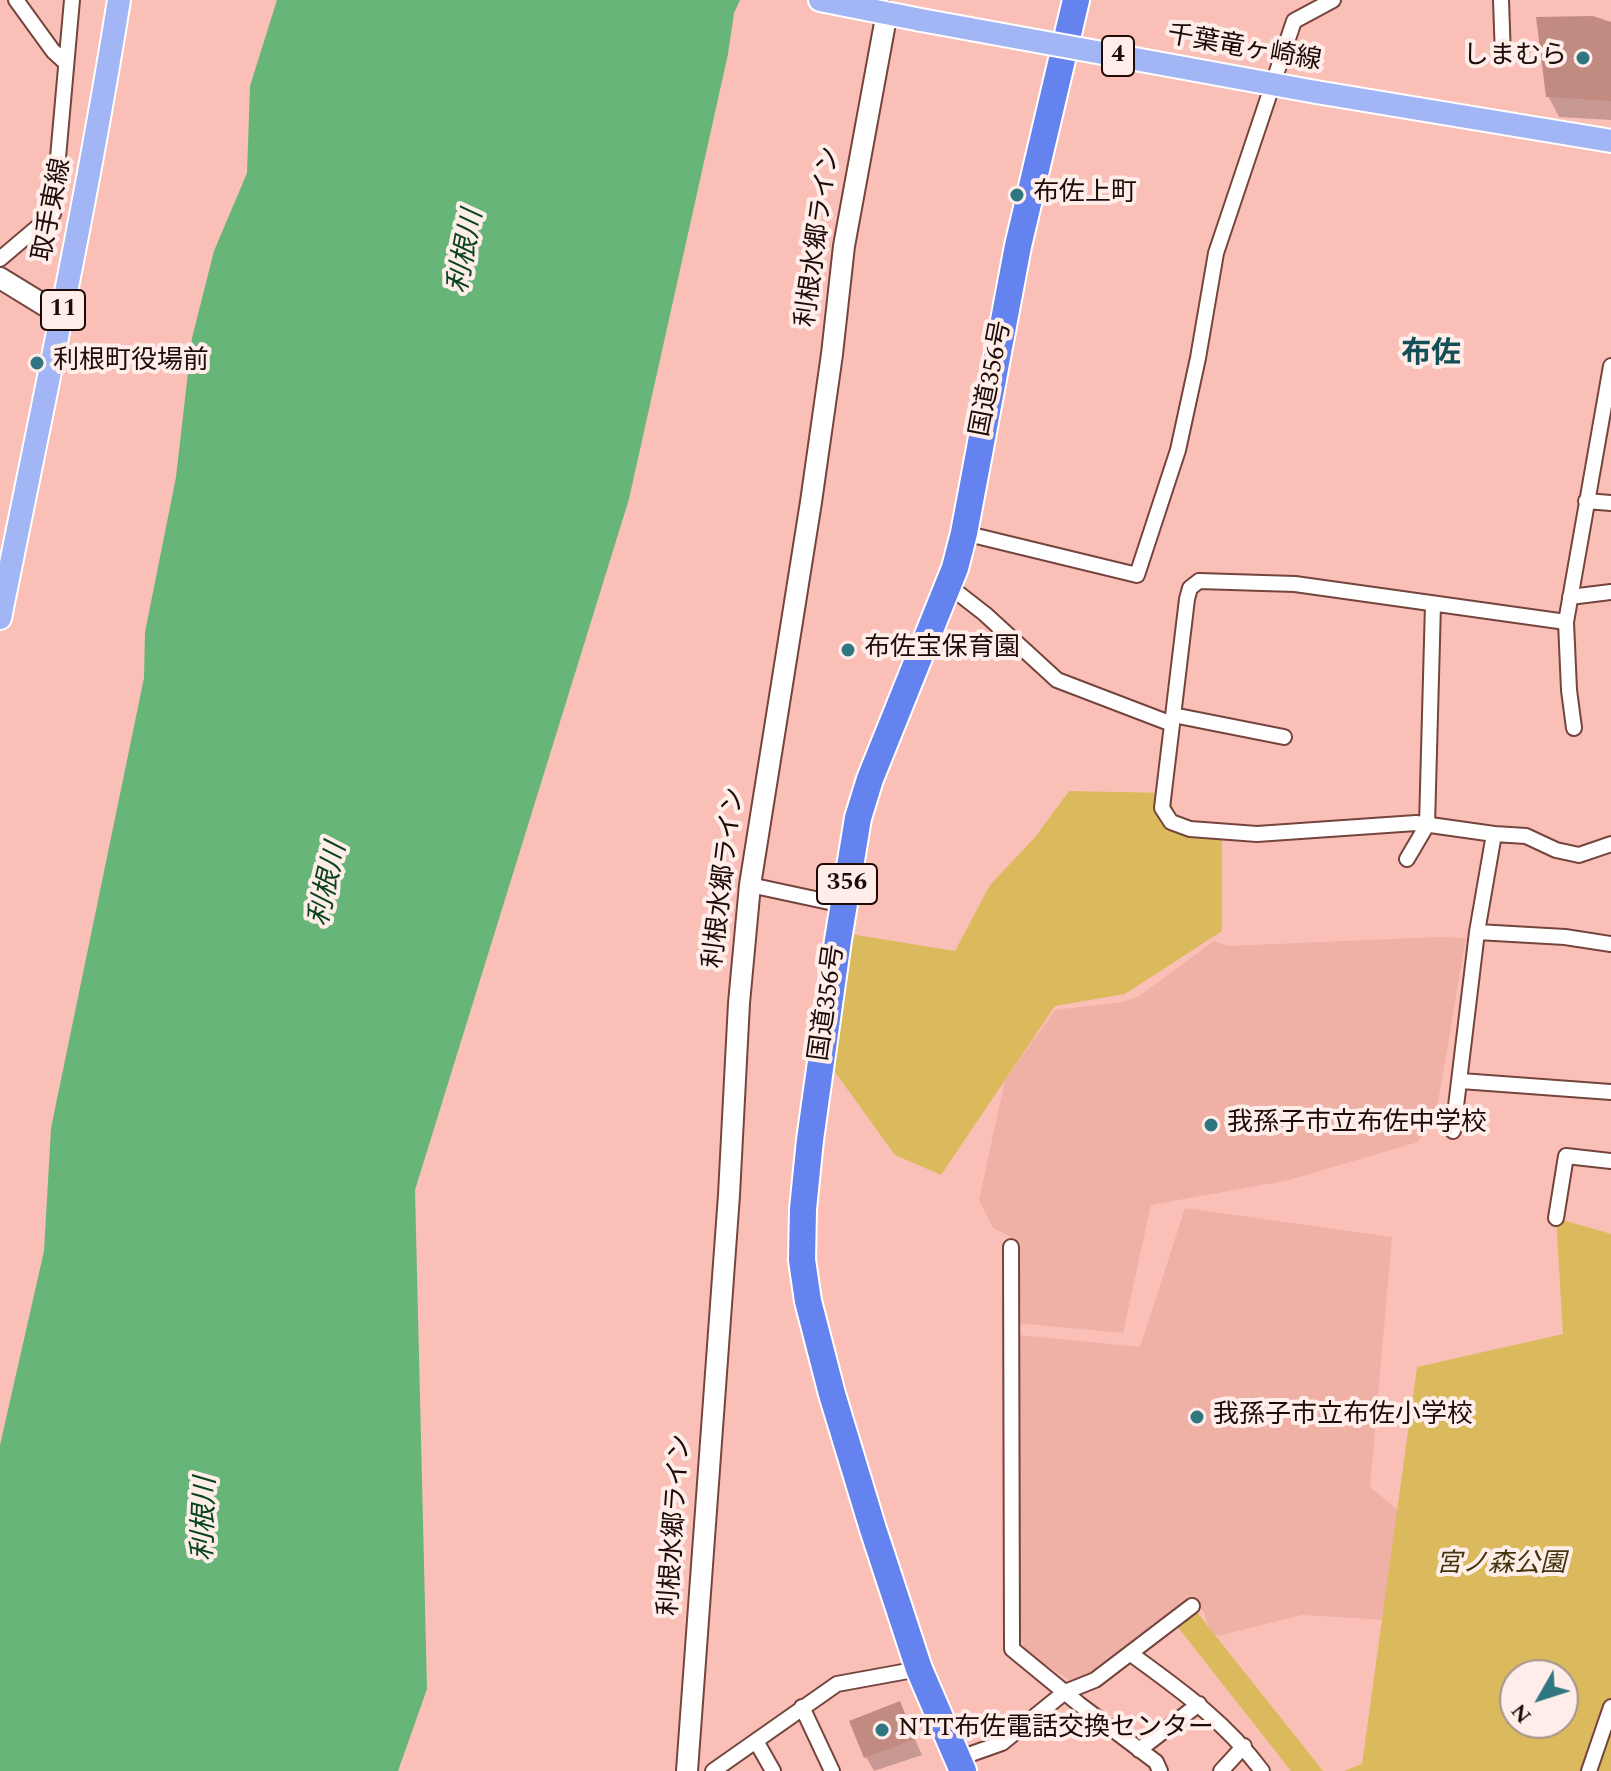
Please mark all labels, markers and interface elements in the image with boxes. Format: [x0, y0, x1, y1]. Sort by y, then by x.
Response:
street label: 千葉竜ヶ崎線 [1164, 21, 1324, 79]
road number: 4 [1102, 36, 1134, 76]
place label: しまむら [1463, 42, 1567, 74]
marker: しまむら [1574, 49, 1592, 67]
street label: 利根水郷ライン [792, 145, 848, 329]
street label: 取手東線 [29, 156, 79, 264]
place label: 布佐上町 [1033, 179, 1137, 211]
marker: 布佐上町 [1008, 186, 1026, 204]
water label: 利根川 [443, 208, 493, 296]
road number: 11 [41, 290, 85, 330]
street label: 国道356号 [967, 319, 1019, 439]
district label: 布佐 [1401, 338, 1461, 374]
place label: 利根町役場前 [53, 347, 209, 379]
marker: 利根町役場前 [28, 354, 46, 372]
place label: 布佐宝保育園 [864, 634, 1020, 666]
marker: 布佐宝保育園 [839, 641, 857, 659]
street label: 利根水郷ライン [699, 786, 753, 970]
water label: 利根川 [304, 840, 356, 930]
road number: 356 [817, 864, 877, 904]
street label: 国道356号 [805, 943, 853, 1063]
place label: 我孫子市立布佐中学校 [1227, 1109, 1487, 1141]
marker: 我孫子市立布佐中学校 [1202, 1116, 1220, 1134]
place label: 我孫子市立布佐小学校 [1213, 1401, 1473, 1433]
marker: 我孫子市立布佐小学校 [1188, 1408, 1206, 1426]
street label: 利根水郷ライン [655, 1433, 699, 1617]
water label: 利根川 [189, 1476, 225, 1562]
park label: 宮ノ森公園 [1436, 1550, 1566, 1582]
north arrow [1499, 1659, 1579, 1739]
text: N [1503, 1696, 1540, 1731]
place label: NTT布佐電話交換センター [898, 1714, 1214, 1746]
marker: NTT布佐電話交換センター [873, 1721, 891, 1739]

